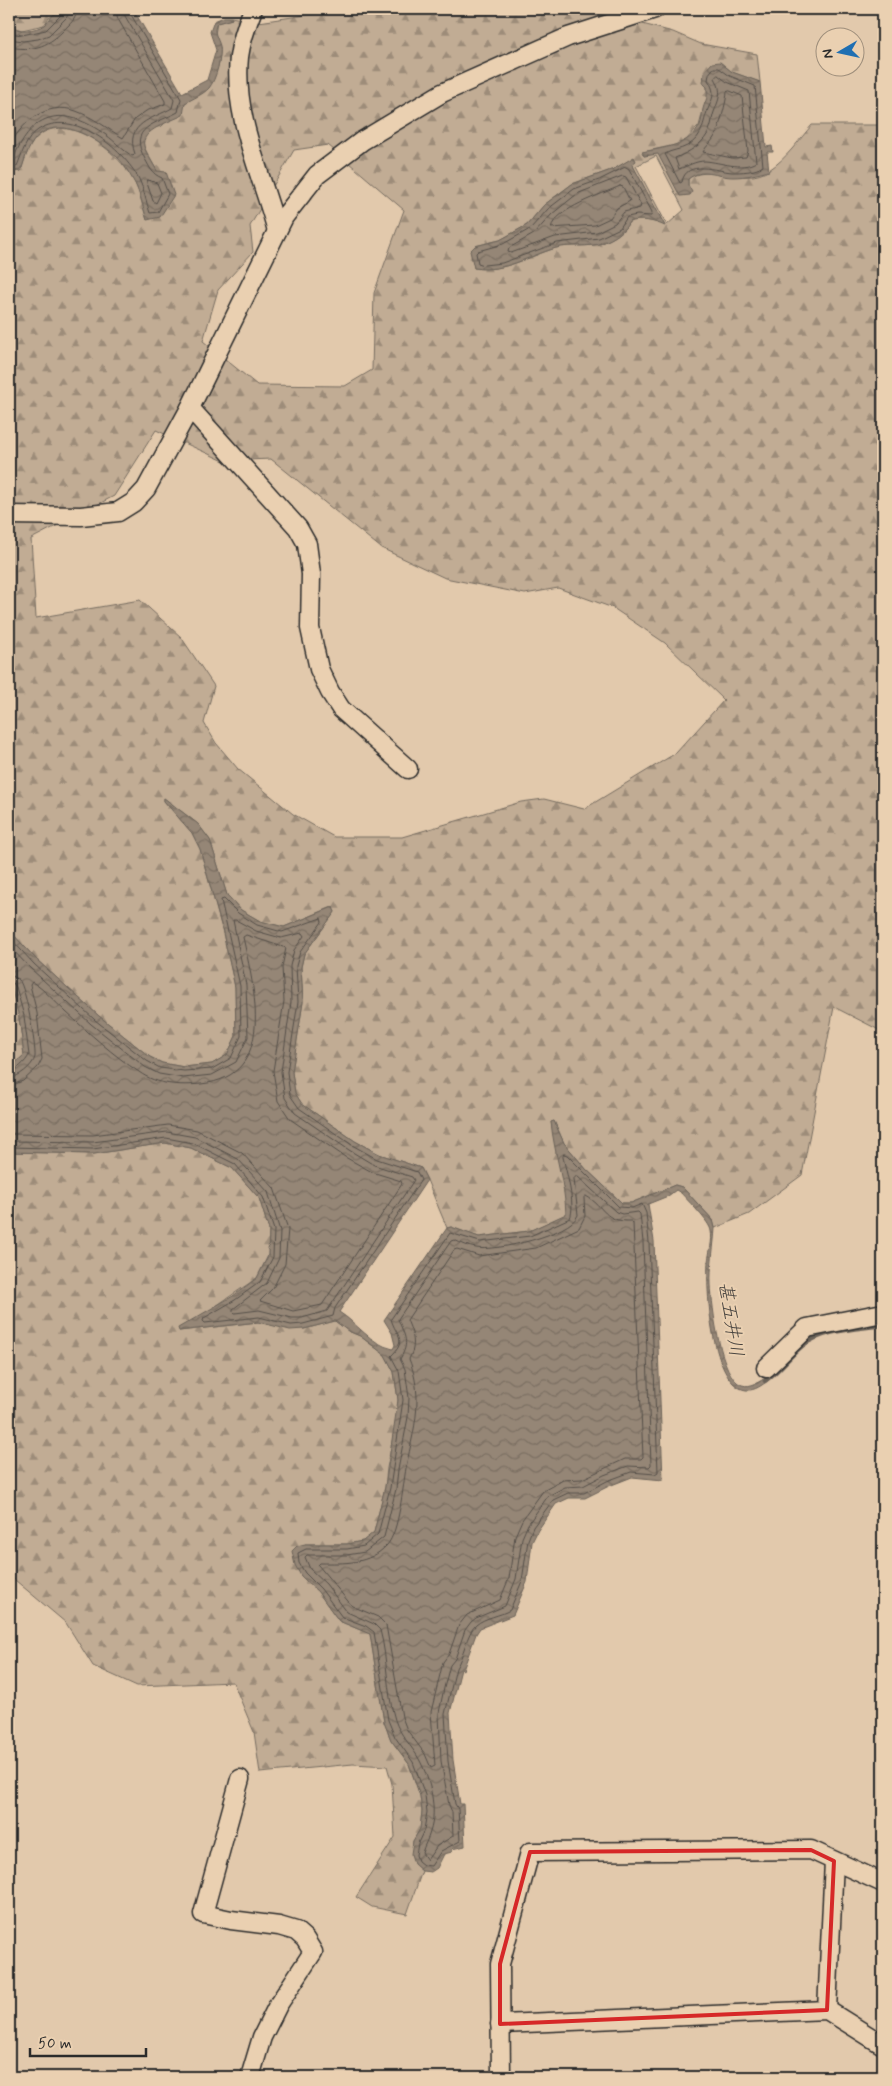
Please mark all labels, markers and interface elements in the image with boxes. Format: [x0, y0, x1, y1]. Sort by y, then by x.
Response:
north arrow [814, 28, 864, 78]
text: N [819, 48, 838, 60]
water label: 甚五井川 [712, 1280, 749, 1359]
scale bar [30, 2026, 146, 2058]
text: 50 m [38, 2034, 72, 2054]

